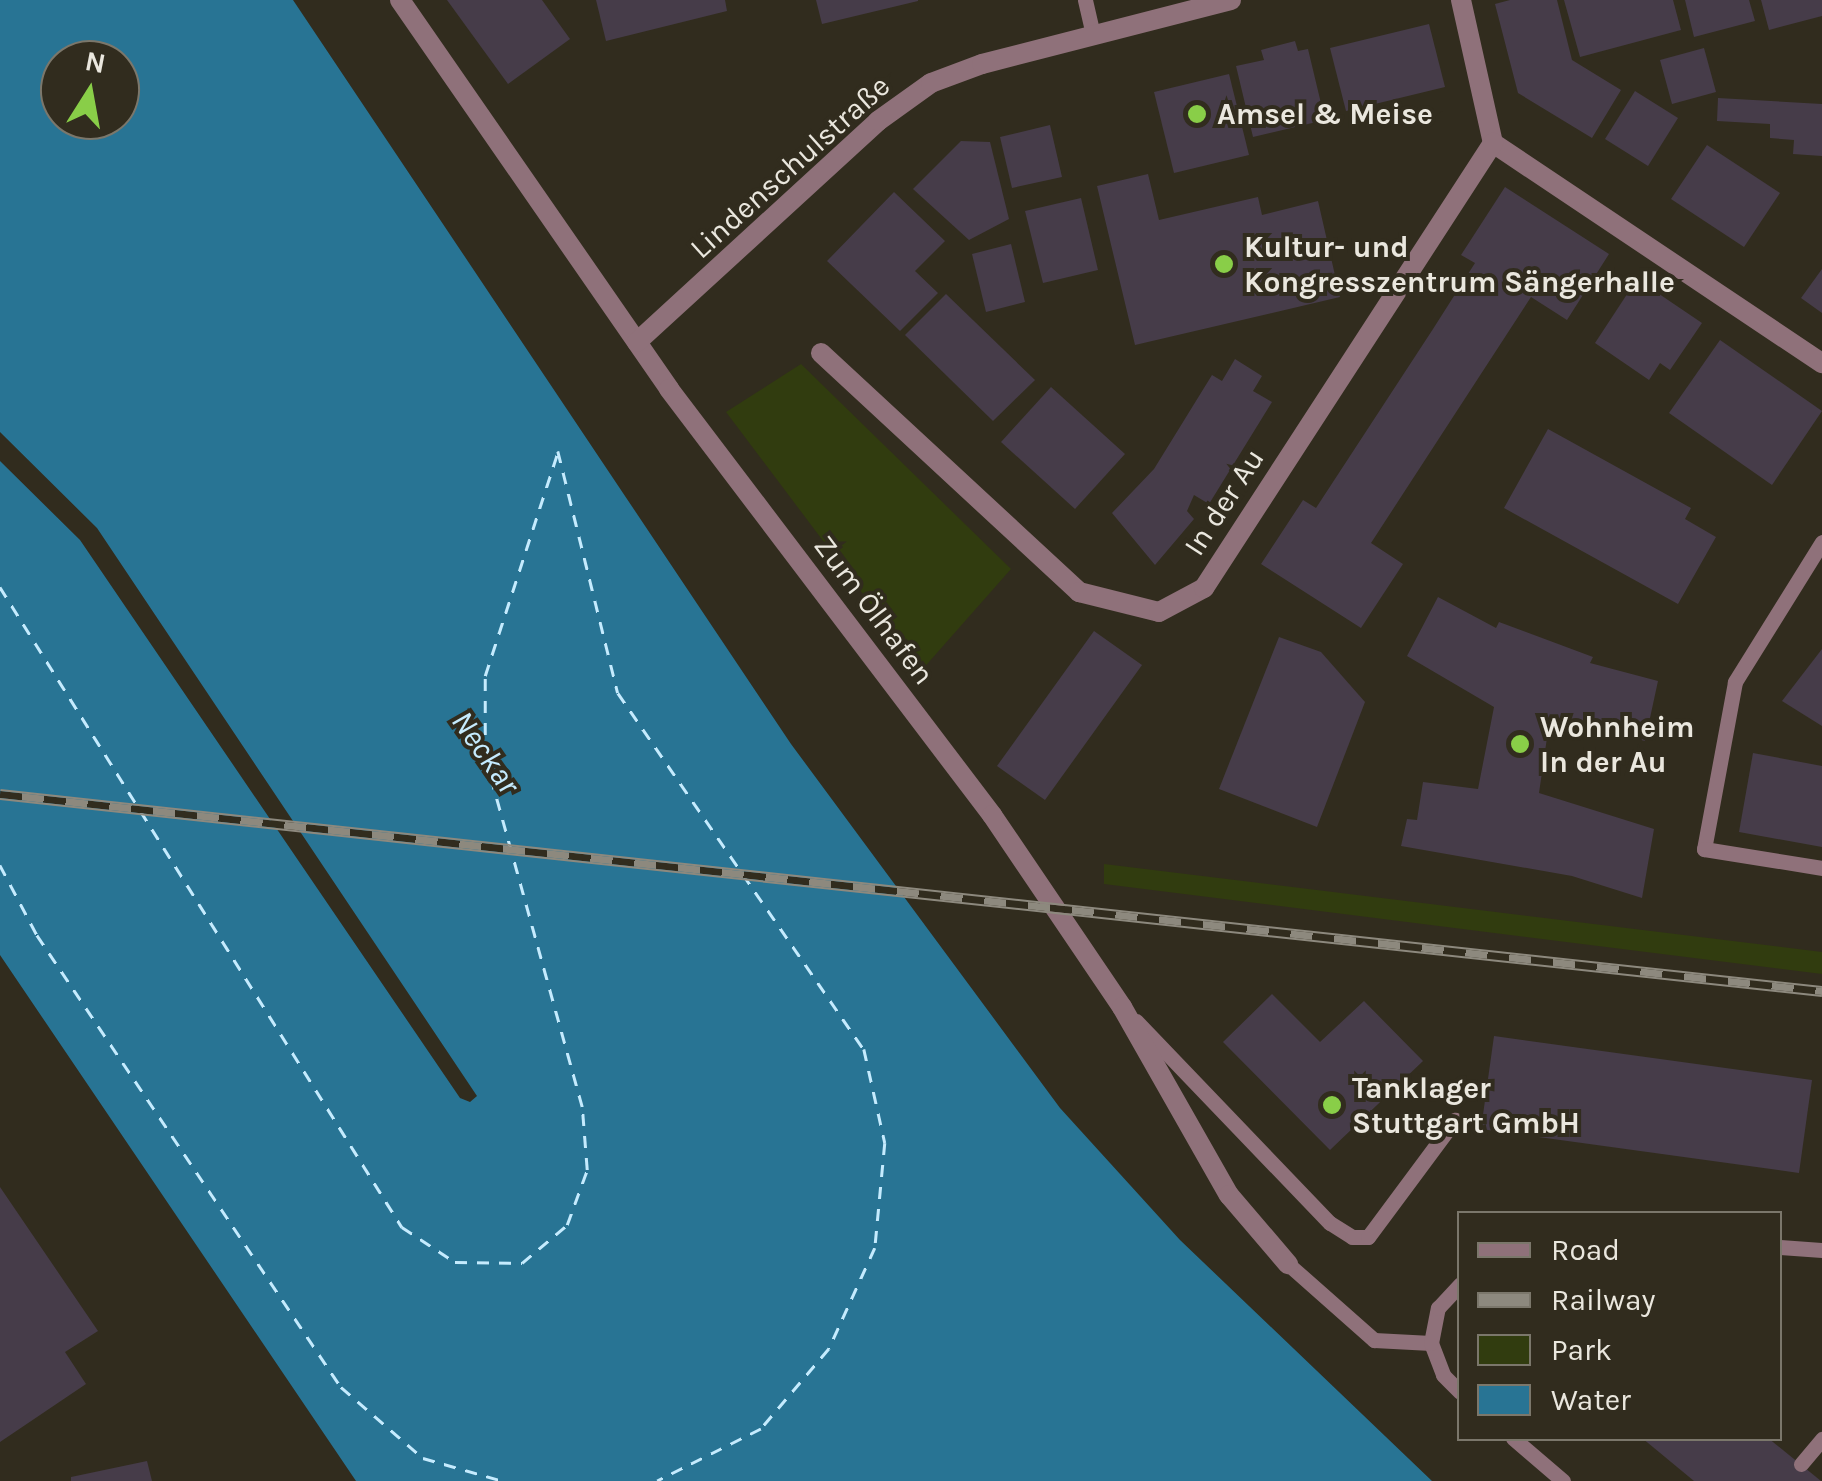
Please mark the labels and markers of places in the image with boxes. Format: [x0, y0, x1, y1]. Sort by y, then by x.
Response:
place label: Amsel & Meise [1217, 96, 1433, 132]
marker: Amsel & Meise [1186, 103, 1208, 125]
place label: Kultur- und Kongresszentrum Sängerhalle [1244, 229, 1675, 300]
marker: Kultur- und Kongresszentrum Sängerhalle [1213, 253, 1235, 275]
place label: Wohnheim In der Au [1540, 709, 1694, 780]
marker: Wohnheim In der Au [1509, 733, 1531, 755]
place label: Tanklager Stuttgart GmbH [1352, 1070, 1580, 1140]
marker: Tanklager Stuttgart GmbH [1321, 1094, 1343, 1116]

